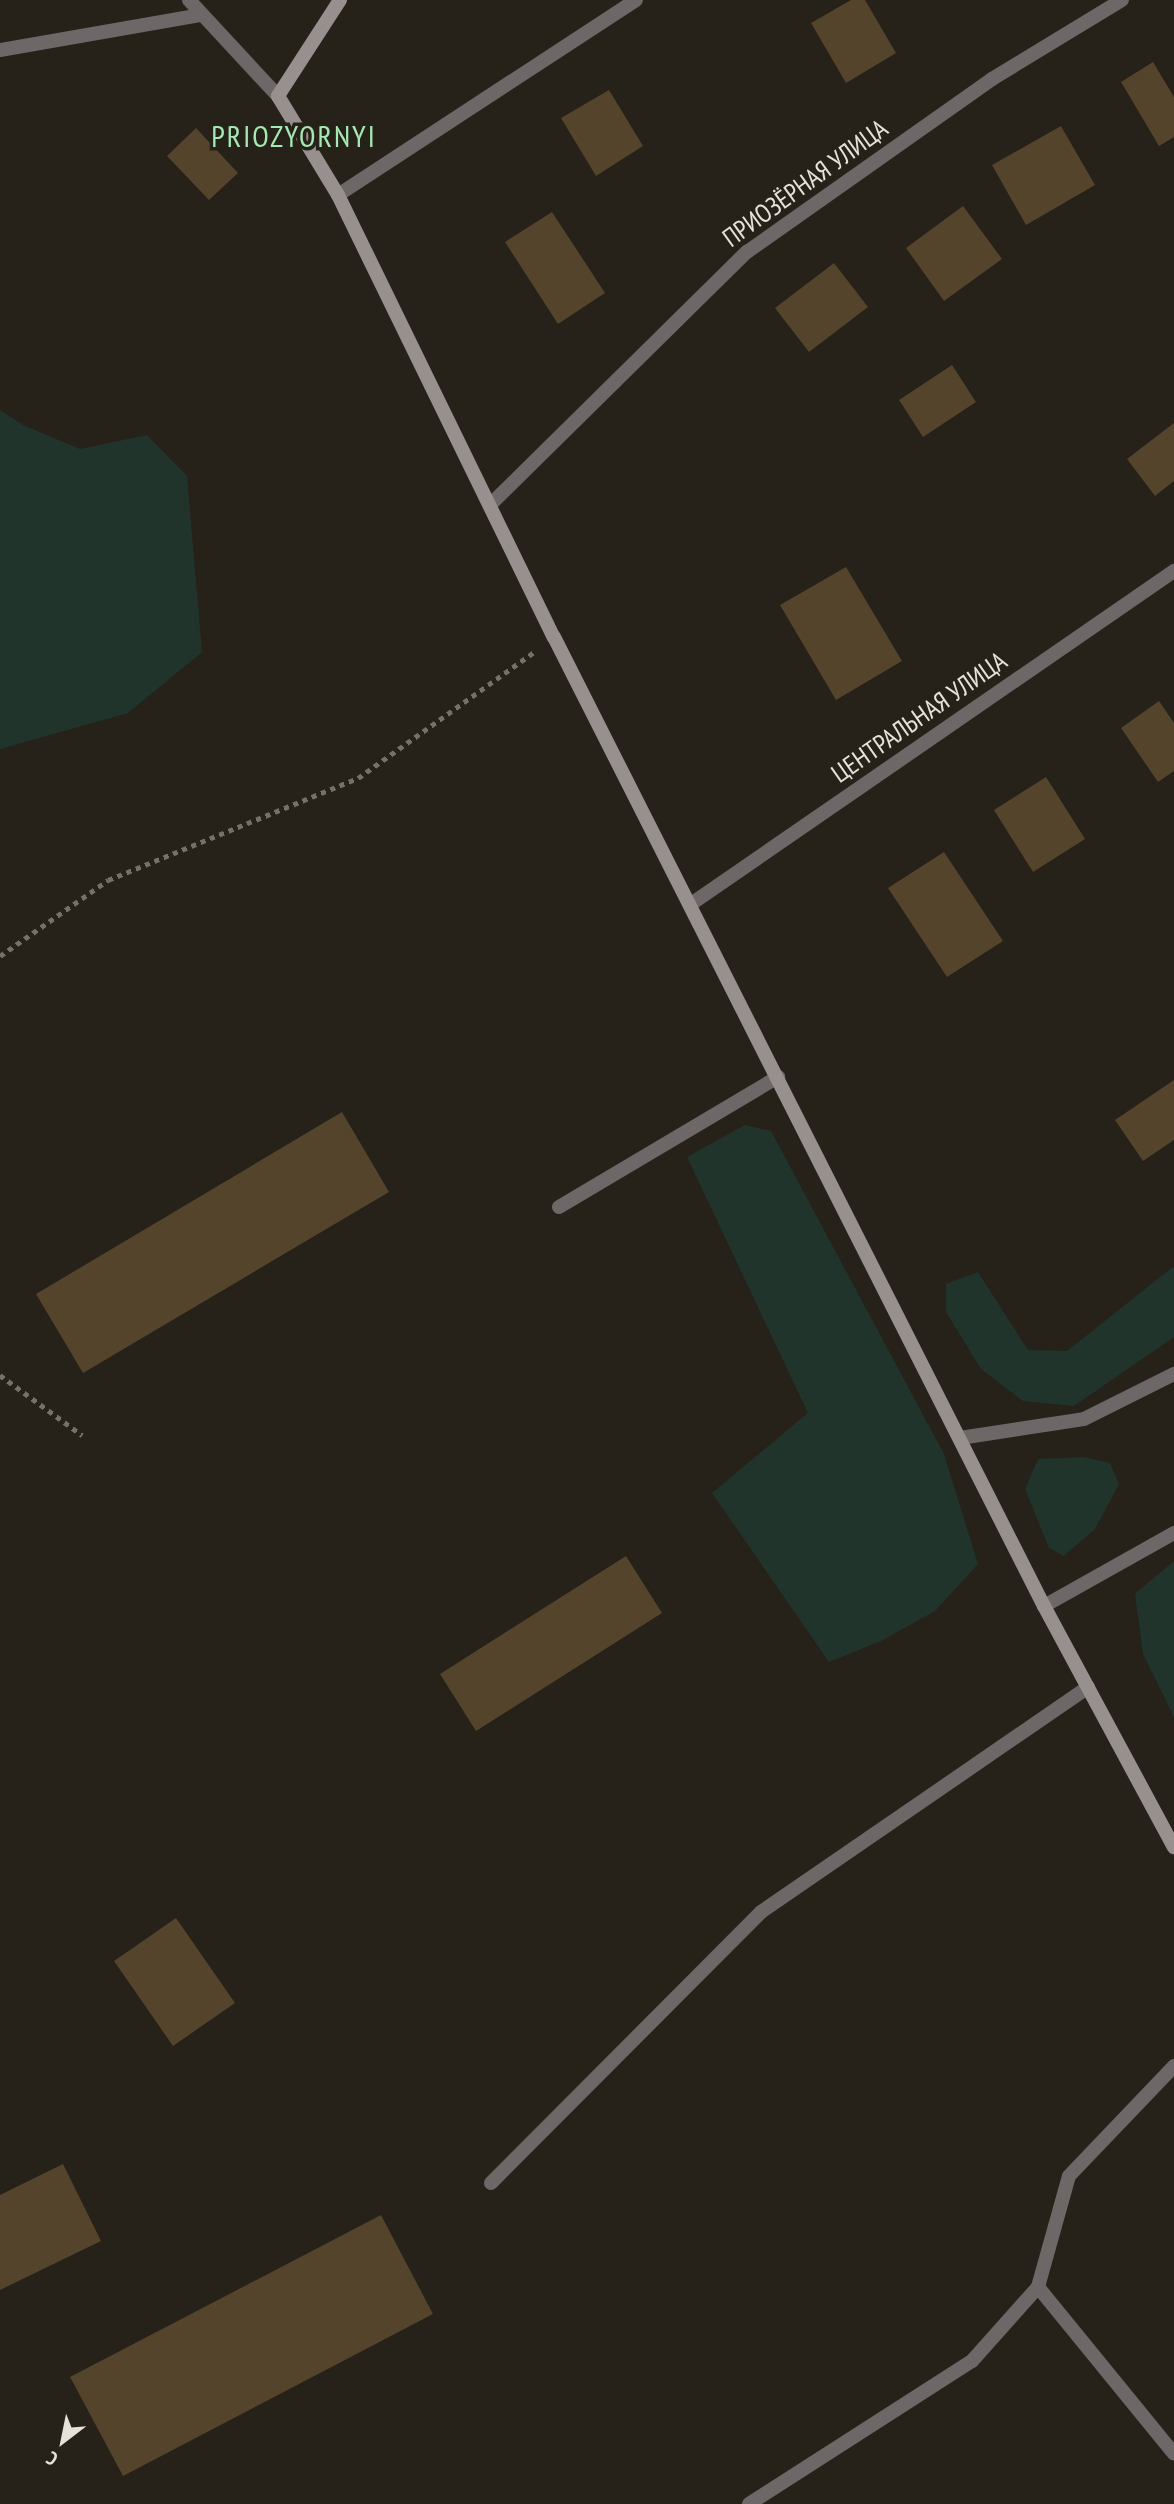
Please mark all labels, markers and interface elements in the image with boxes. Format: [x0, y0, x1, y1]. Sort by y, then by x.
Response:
street label: ПРИОЗЁРНАЯ УЛИЦА [716, 112, 894, 254]
district label: PRIOZYORNYI [213, 118, 375, 154]
street label: ЦЕНТРАЛЬНАЯ УЛИЦА [825, 645, 1013, 789]
north arrow [28, 2406, 98, 2476]
text: С [42, 2446, 62, 2471]

